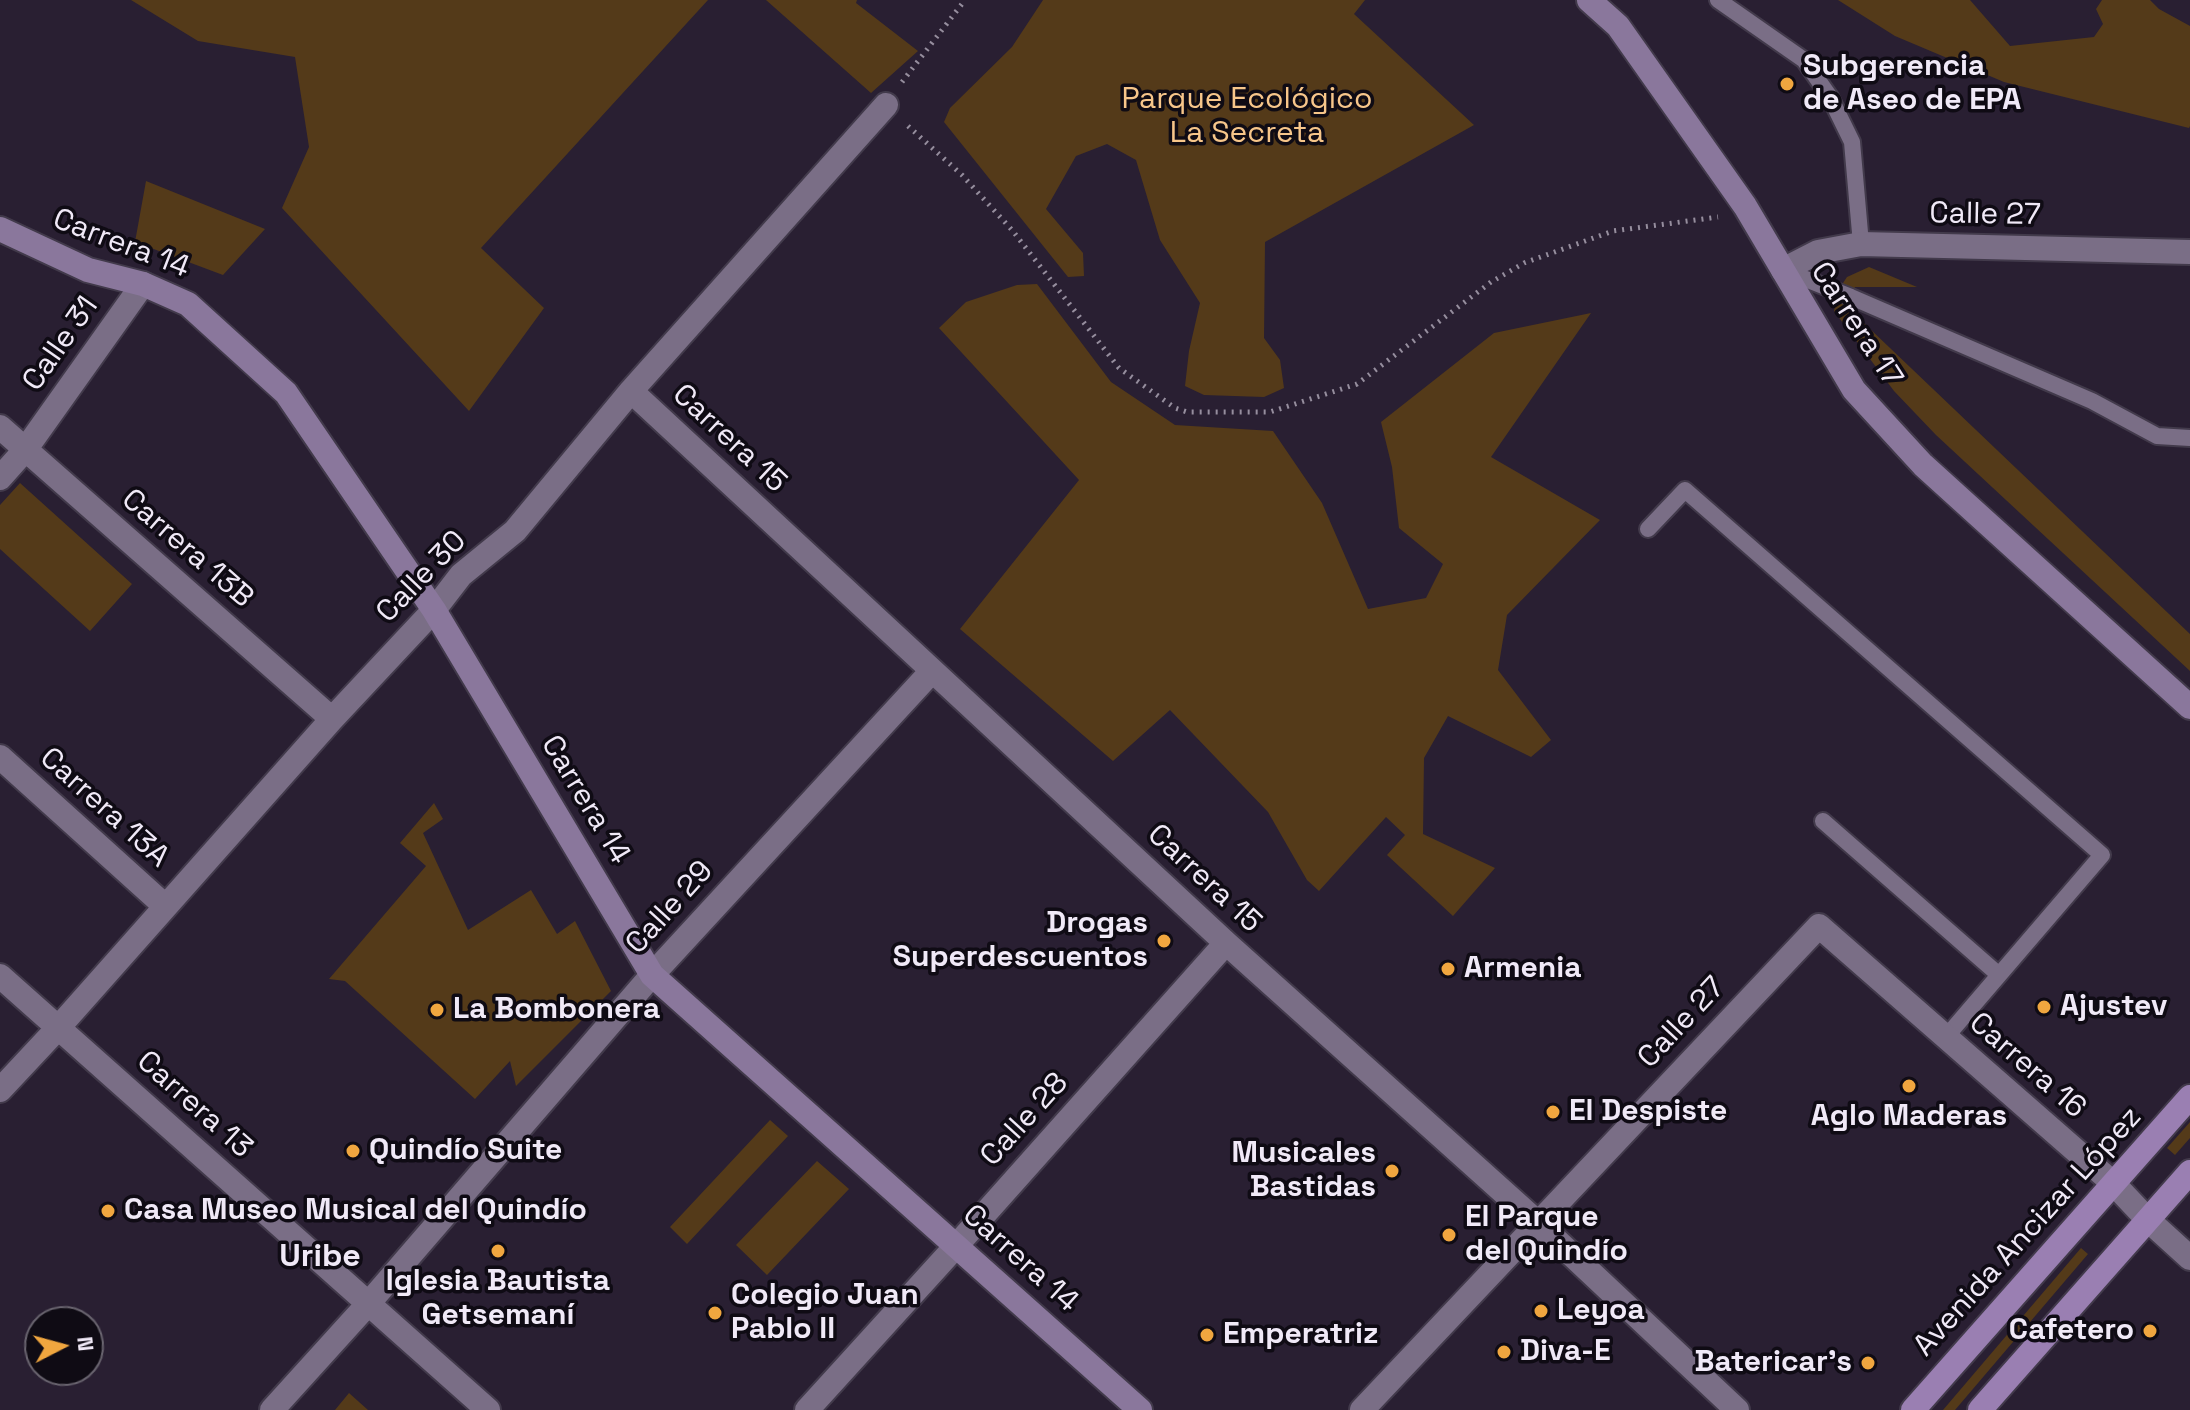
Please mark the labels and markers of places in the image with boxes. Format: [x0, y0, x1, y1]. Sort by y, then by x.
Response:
place label: Subgerencia de Aseo de EPA [1803, 49, 2021, 120]
marker: Subgerencia de Aseo de EPA [1778, 75, 1796, 93]
place label: Drogas Superdescuentos [893, 906, 1148, 976]
marker: Drogas Superdescuentos [1155, 932, 1173, 950]
place label: Armenia [1464, 951, 1582, 987]
marker: Armenia [1439, 960, 1457, 978]
place label: Ajustev [2060, 989, 2167, 1025]
place label: La Bombonera [453, 992, 660, 1028]
marker: Ajustev [2035, 998, 2053, 1016]
marker: La Bombonera [428, 1001, 446, 1019]
marker: Aglo Maderas [1900, 1077, 1918, 1095]
place label: El Despiste [1569, 1094, 1727, 1130]
place label: Aglo Maderas [1811, 1099, 2007, 1135]
marker: El Despiste [1544, 1103, 1562, 1121]
place label: Quindío Suite [369, 1133, 562, 1169]
place label: Musicales Bastidas [1231, 1136, 1376, 1206]
marker: Quindío Suite [344, 1142, 362, 1160]
marker: Musicales Bastidas [1383, 1162, 1401, 1180]
place label: Casa Museo Musical del Quindío [124, 1193, 587, 1229]
place label: El Parque del Quindío [1465, 1200, 1628, 1270]
marker: Casa Museo Musical del Quindío [99, 1202, 117, 1220]
marker: El Parque del Quindío [1440, 1226, 1458, 1244]
marker: Iglesia Bautista Getsemaní [489, 1242, 507, 1260]
place label: Iglesia Bautista Getsemaní [386, 1264, 610, 1334]
place label: Colegio Juan Pablo II [731, 1278, 919, 1348]
place label: Leyoa [1557, 1293, 1645, 1329]
marker: Leyoa [1532, 1302, 1550, 1320]
marker: Colegio Juan Pablo II [706, 1304, 724, 1322]
place label: Cafetero [2009, 1313, 2134, 1349]
place label: Emperatriz [1223, 1317, 1379, 1353]
marker: Cafetero [2141, 1322, 2159, 1340]
marker: Emperatriz [1198, 1326, 1216, 1344]
place label: Diva-E [1520, 1334, 1611, 1370]
marker: Diva-E [1495, 1343, 1513, 1361]
place label: Batericar's [1694, 1345, 1852, 1381]
marker: Batericar's [1859, 1354, 1877, 1372]

